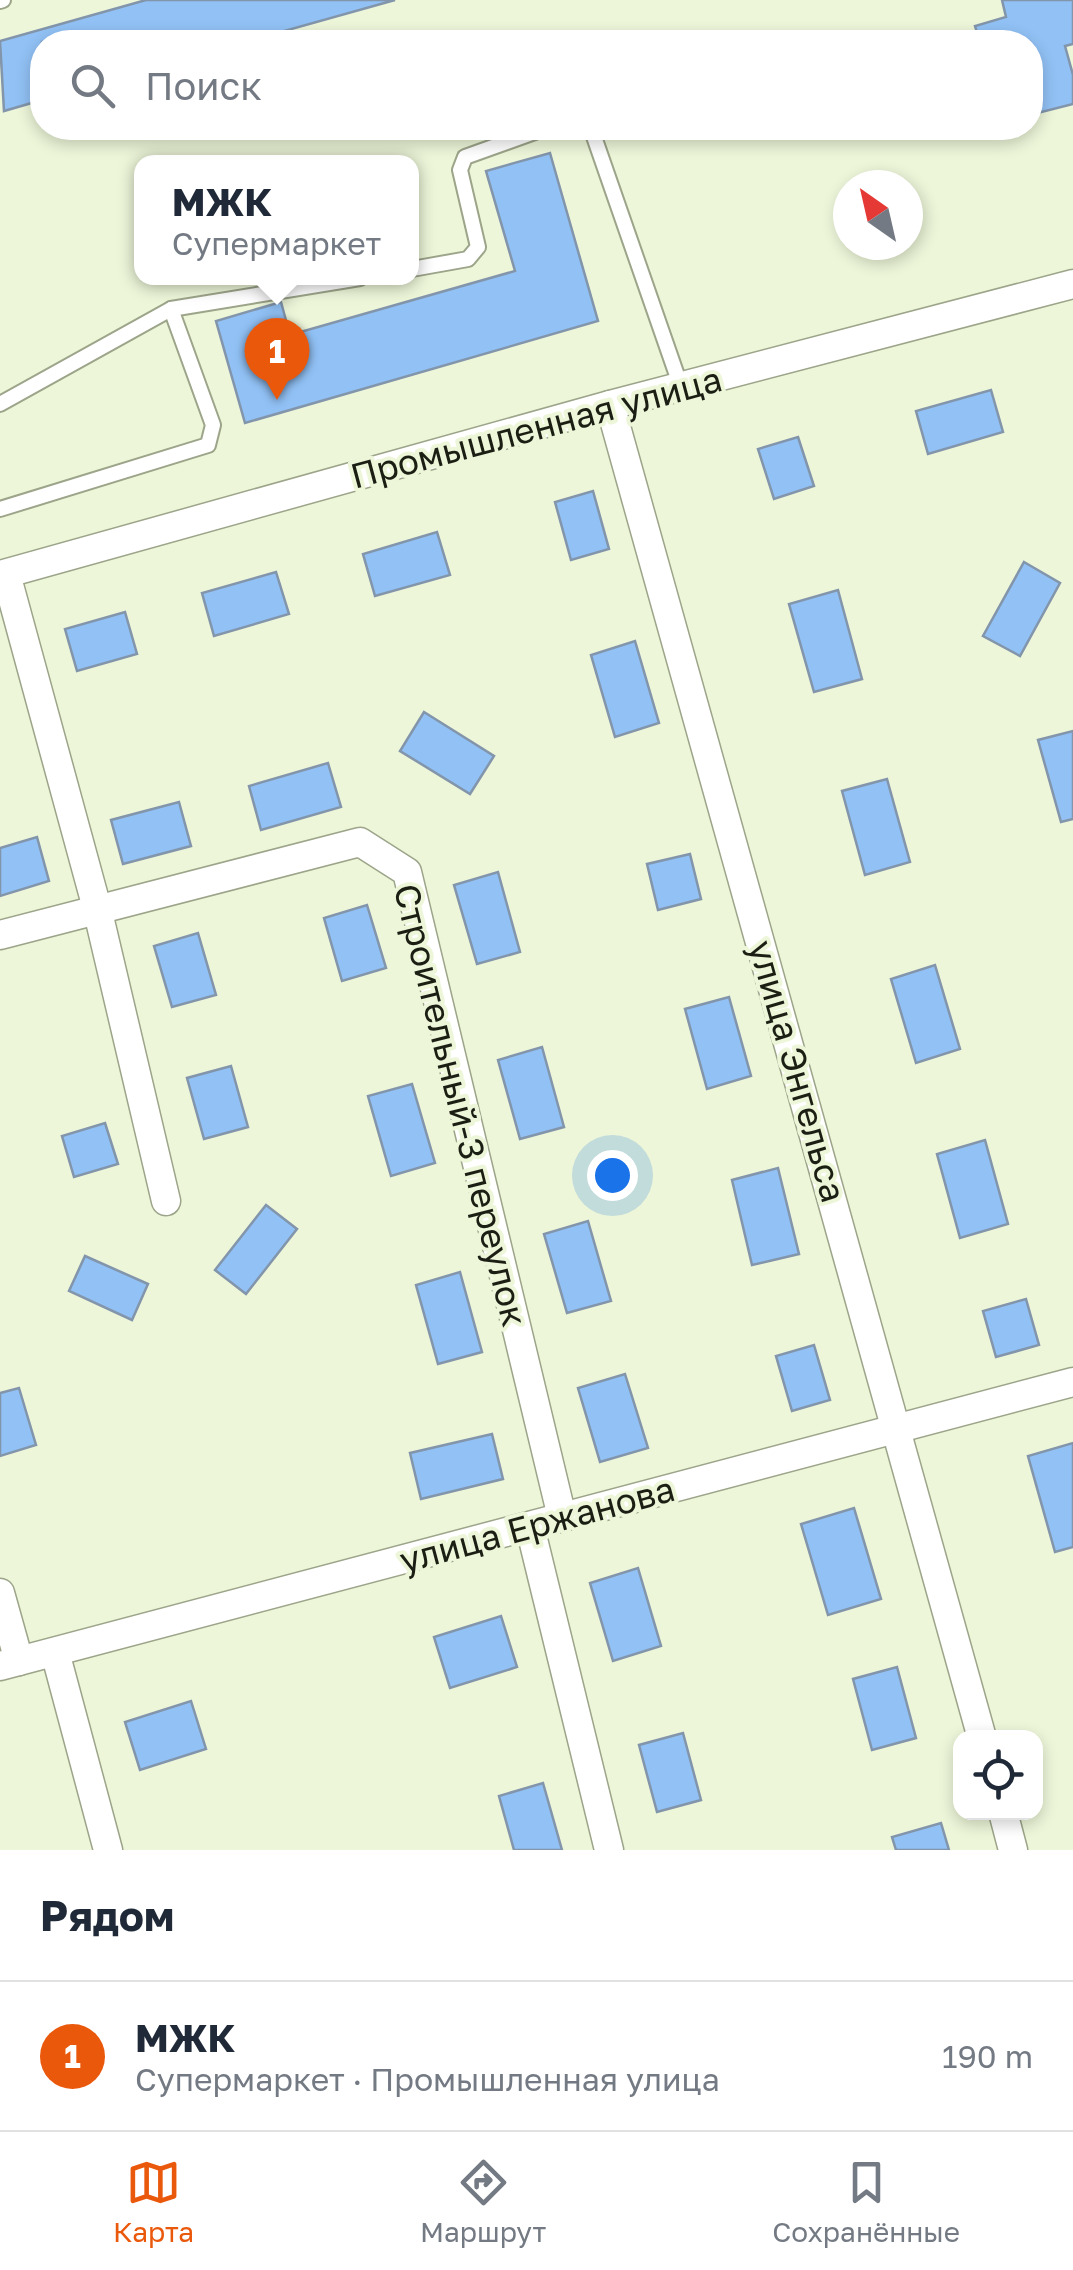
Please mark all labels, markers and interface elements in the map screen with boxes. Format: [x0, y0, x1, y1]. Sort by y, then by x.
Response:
search box [30, 30, 1043, 140]
icon: search [65, 58, 120, 113]
text: Поиск [145, 63, 262, 108]
popup [134, 155, 419, 285]
north arrow [833, 170, 923, 260]
text: МЖК [172, 179, 272, 224]
text: Супермаркет [172, 224, 381, 262]
pin: 1 [244, 318, 310, 400]
street label: Промышленная улица [346, 357, 726, 497]
street label: Строительный-3 переулок [386, 880, 536, 1330]
street label: улица Энгельса [741, 935, 855, 1207]
your location [587, 1150, 638, 1201]
street label: улица Ержанова [395, 1467, 679, 1581]
map controls [953, 1730, 1043, 1820]
button: locate [953, 1730, 1043, 1820]
text: Рядом [40, 1890, 174, 1940]
text: МЖК [135, 2015, 236, 2060]
text: 1 [64, 2037, 81, 2075]
text: 190 m [942, 2037, 1033, 2075]
text: Супермаркет · Промышленная улица [135, 2060, 720, 2098]
tab: Карта [113, 2155, 194, 2248]
tab: Маршрут [420, 2155, 546, 2248]
tab: Сохранённые [772, 2155, 960, 2248]

